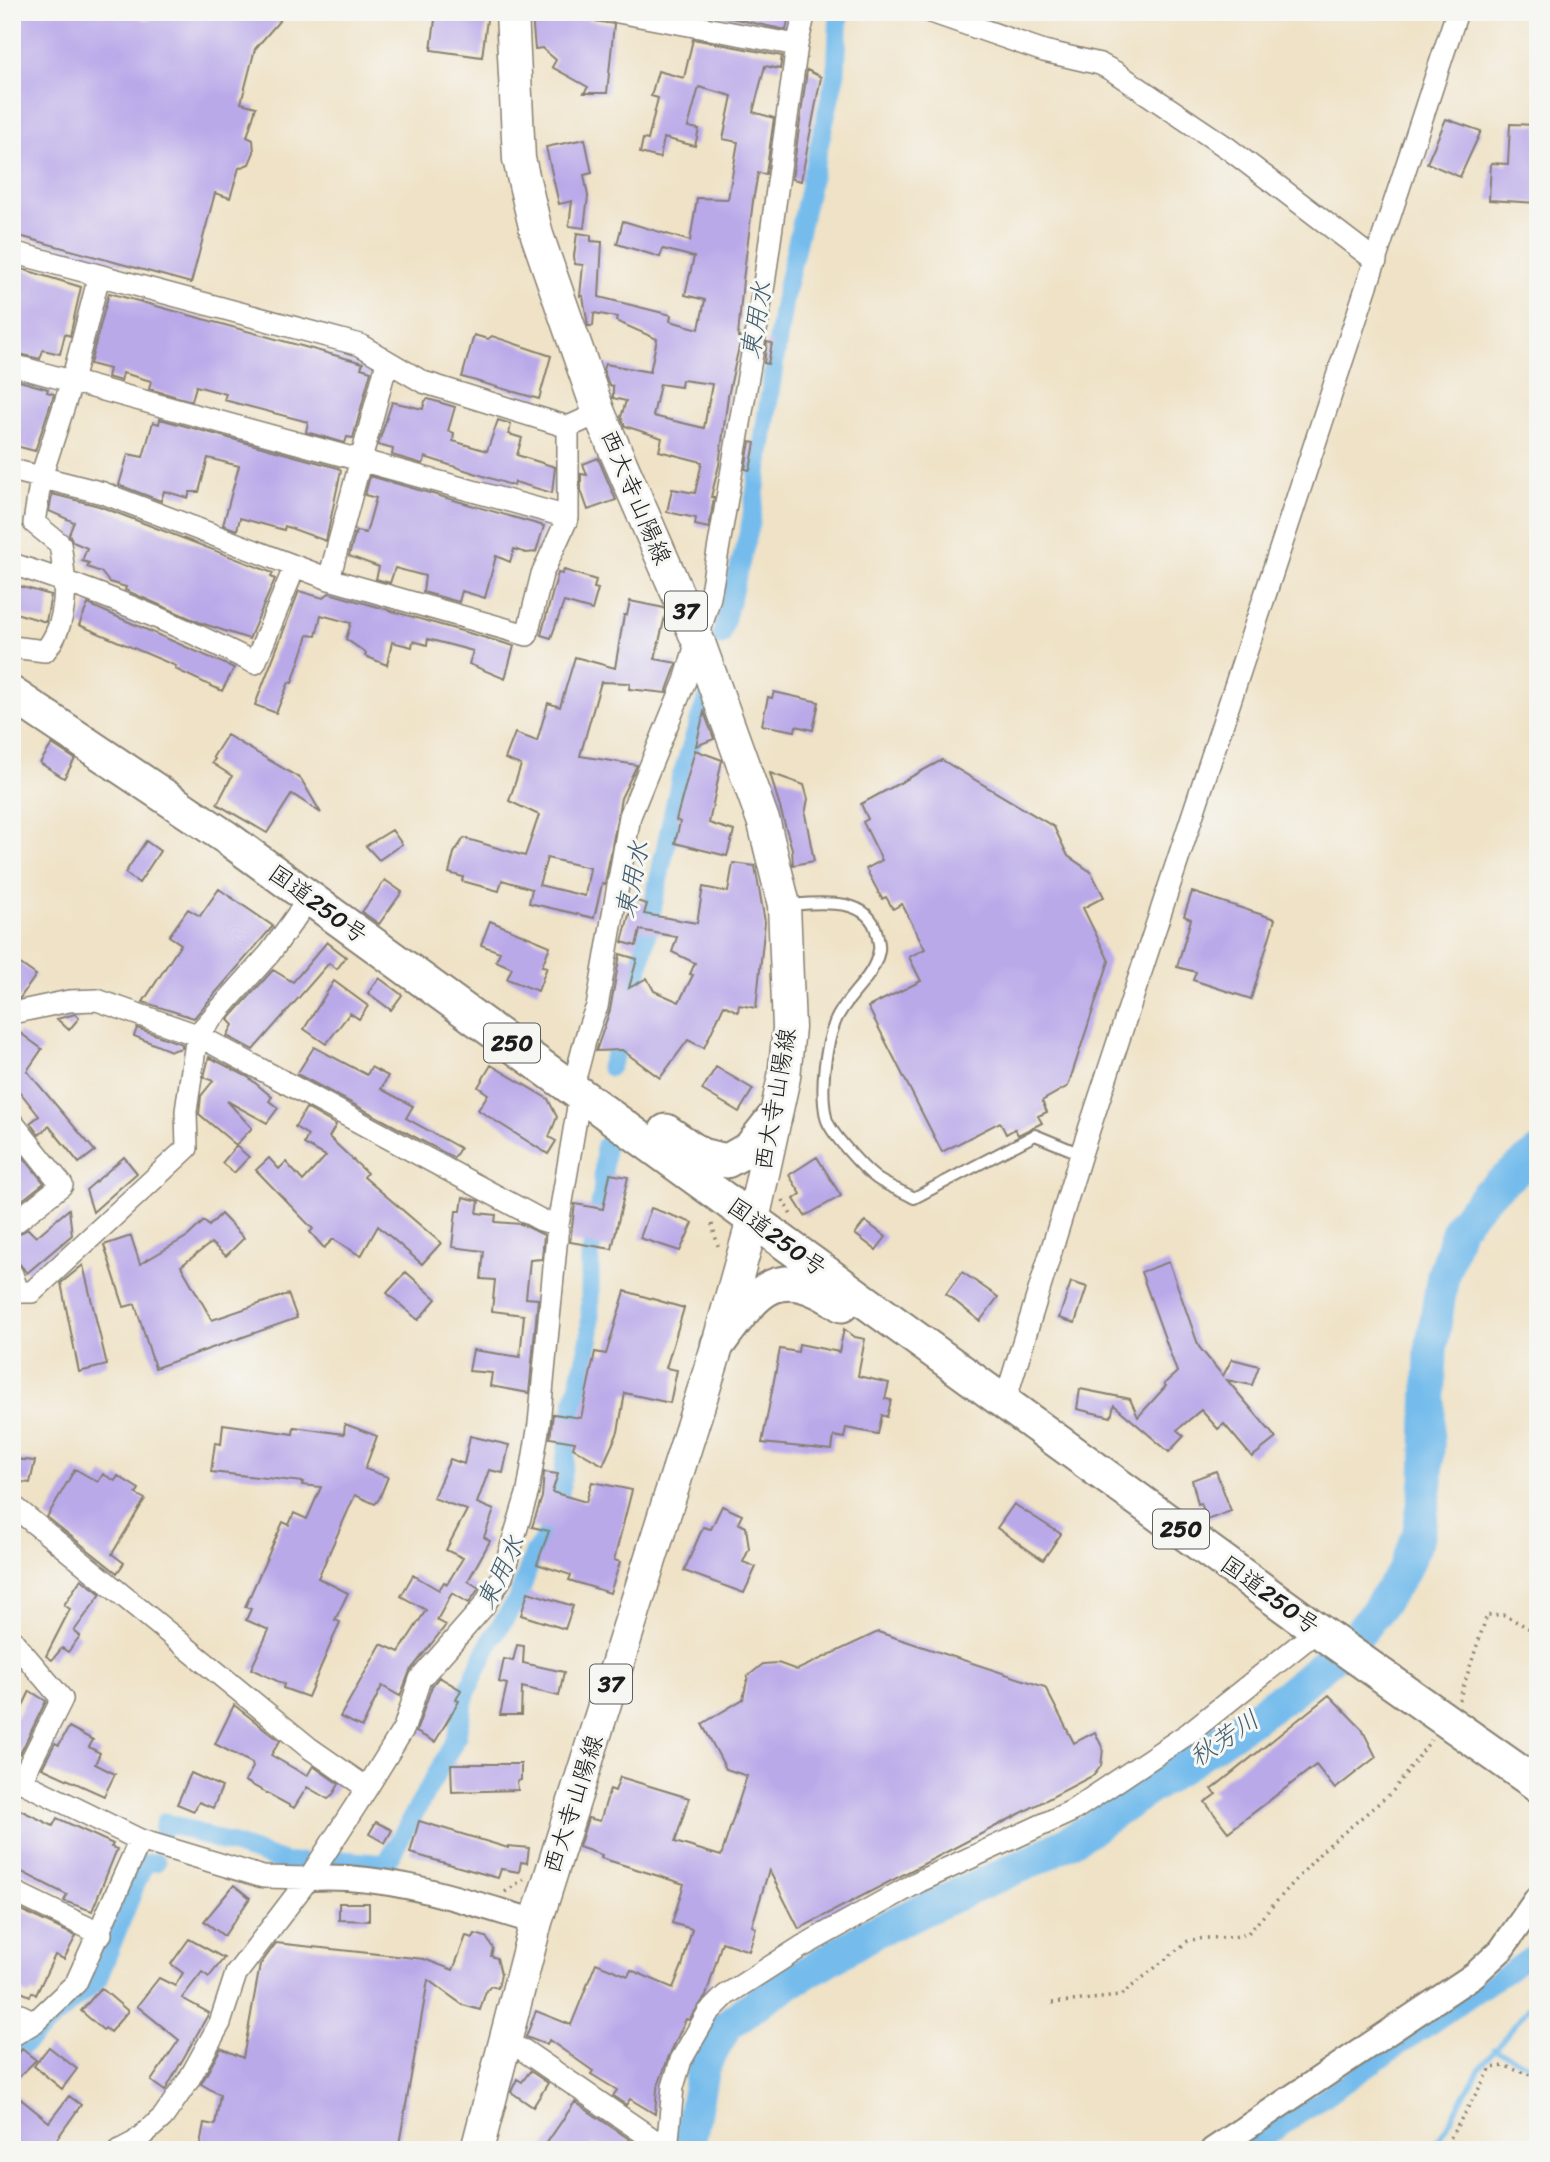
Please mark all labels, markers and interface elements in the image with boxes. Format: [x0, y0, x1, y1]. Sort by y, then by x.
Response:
water label: 東用水 [727, 278, 785, 362]
street label: 西大寺山陽線 [589, 423, 683, 571]
road number: 37 [665, 592, 707, 631]
water label: 東用水 [601, 836, 663, 922]
street label: 国道250号 [259, 853, 377, 955]
road number: 250 [484, 1024, 540, 1062]
street label: 西大寺山陽線 [742, 1024, 808, 1174]
street label: 国道250号 [718, 1186, 836, 1288]
road number: 250 [1153, 1510, 1209, 1548]
water label: 東用水 [462, 1527, 538, 1617]
street label: 国道250号 [1211, 1544, 1329, 1646]
road number: 37 [590, 1665, 632, 1704]
water label: 秋芳川 [1179, 1697, 1269, 1779]
street label: 西大寺山陽線 [531, 1729, 615, 1879]

